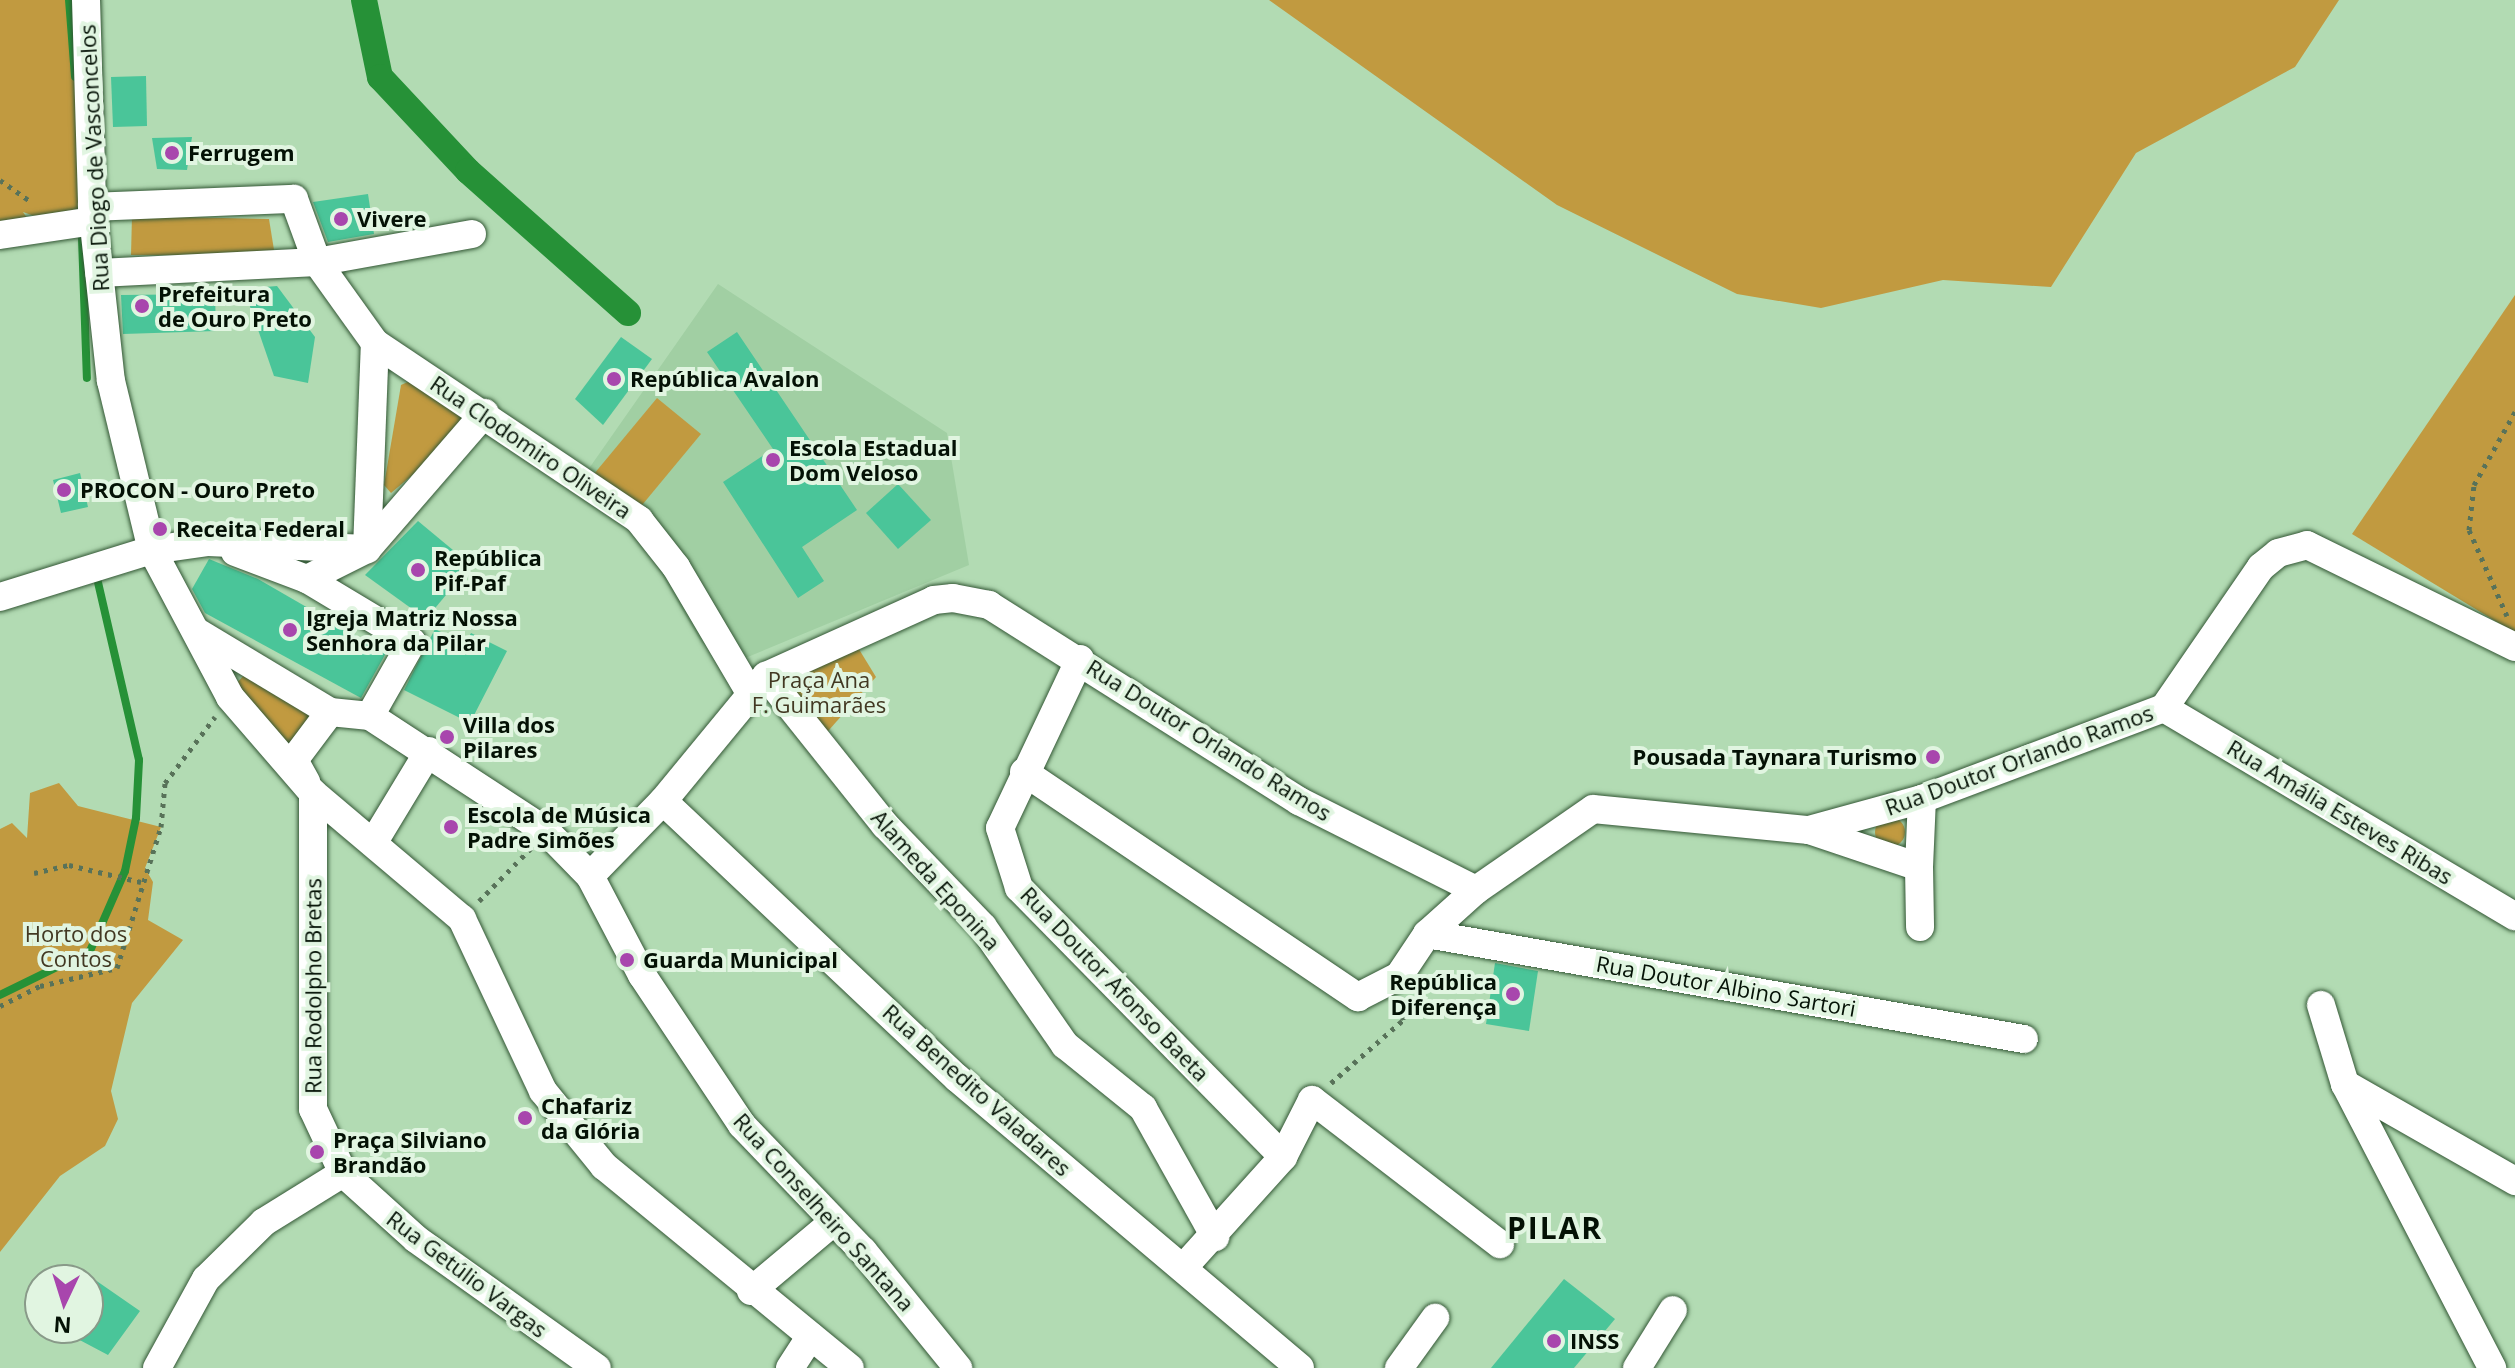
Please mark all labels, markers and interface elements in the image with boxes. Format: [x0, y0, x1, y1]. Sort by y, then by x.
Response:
street label: Rua Diogo de Vasconcelos [74, 24, 114, 292]
place label: Ferrugem [188, 140, 295, 166]
marker: Ferrugem [163, 144, 181, 162]
place label: Vivere [357, 206, 427, 232]
marker: Vivere [332, 210, 350, 228]
place label: Prefeitura de Ouro Preto [158, 280, 312, 332]
marker: Prefeitura de Ouro Preto [133, 297, 151, 315]
place label: República Avalon [630, 366, 819, 392]
street label: Rua Clodomiro Oliveira [426, 370, 636, 524]
marker: República Avalon [605, 370, 623, 388]
place label: Escola Estadual Dom Veloso [789, 434, 957, 486]
marker: Escola Estadual Dom Veloso [764, 451, 782, 469]
place label: PROCON - Ouro Preto [80, 477, 315, 503]
marker: PROCON - Ouro Preto [55, 481, 73, 499]
place label: Receita Federal [176, 516, 345, 542]
marker: Receita Federal [151, 520, 169, 538]
place label: República Pif-Paf [434, 544, 542, 596]
marker: República Pif-Paf [409, 561, 427, 579]
place label: Igreja Matriz Nossa Senhora da Pilar [306, 604, 518, 656]
marker: Igreja Matriz Nossa Senhora da Pilar [281, 621, 299, 639]
street label: Rua Doutor Orlando Ramos [1082, 654, 1336, 826]
park label: Praça Ana F. Guimarães [752, 666, 886, 718]
street label: Rua Doutor Orlando Ramos [1881, 699, 2157, 821]
place label: Villa dos Pilares [463, 711, 555, 762]
marker: Villa dos Pilares [438, 728, 456, 746]
street label: Rua Amália Esteves Ribas [2222, 734, 2458, 890]
place label: Pousada Taynara Turismo [1633, 744, 1917, 770]
marker: Pousada Taynara Turismo [1924, 748, 1942, 766]
place label: Escola de Música Padre Simões [467, 801, 651, 852]
street label: Alameda Eponina [866, 804, 1006, 956]
marker: Escola de Música Padre Simões [442, 818, 460, 836]
street label: Rua Rodolpho Bretas [300, 878, 326, 1094]
street label: Rua Doutor Afonso Baeta [1015, 881, 1215, 1087]
park label: Horto dos Contos [25, 920, 127, 972]
place label: Guarda Municipal [643, 947, 838, 973]
street label: Rua Doutor Albino Sartori [1594, 950, 1858, 1022]
marker: Guarda Municipal [618, 951, 636, 969]
place label: República Diferença [1389, 968, 1497, 1020]
marker: República Diferença [1504, 985, 1522, 1003]
street label: Rua Benedito Valadares [878, 999, 1076, 1181]
place label: Chafariz da Glória [541, 1092, 640, 1144]
street label: Rua Conselheiro Santana [728, 1108, 920, 1316]
marker: Chafariz da Glória [516, 1109, 534, 1127]
place label: Praça Silviano Brandão [333, 1126, 487, 1178]
marker: Praça Silviano Brandão [308, 1143, 326, 1161]
street label: Rua Getúlio Vargas [382, 1205, 552, 1343]
district label: PILAR [1507, 1210, 1603, 1246]
north arrow [24, 1264, 104, 1344]
text: N [53, 1310, 72, 1342]
place label: INSS [1570, 1328, 1619, 1354]
marker: INSS [1545, 1332, 1563, 1350]

